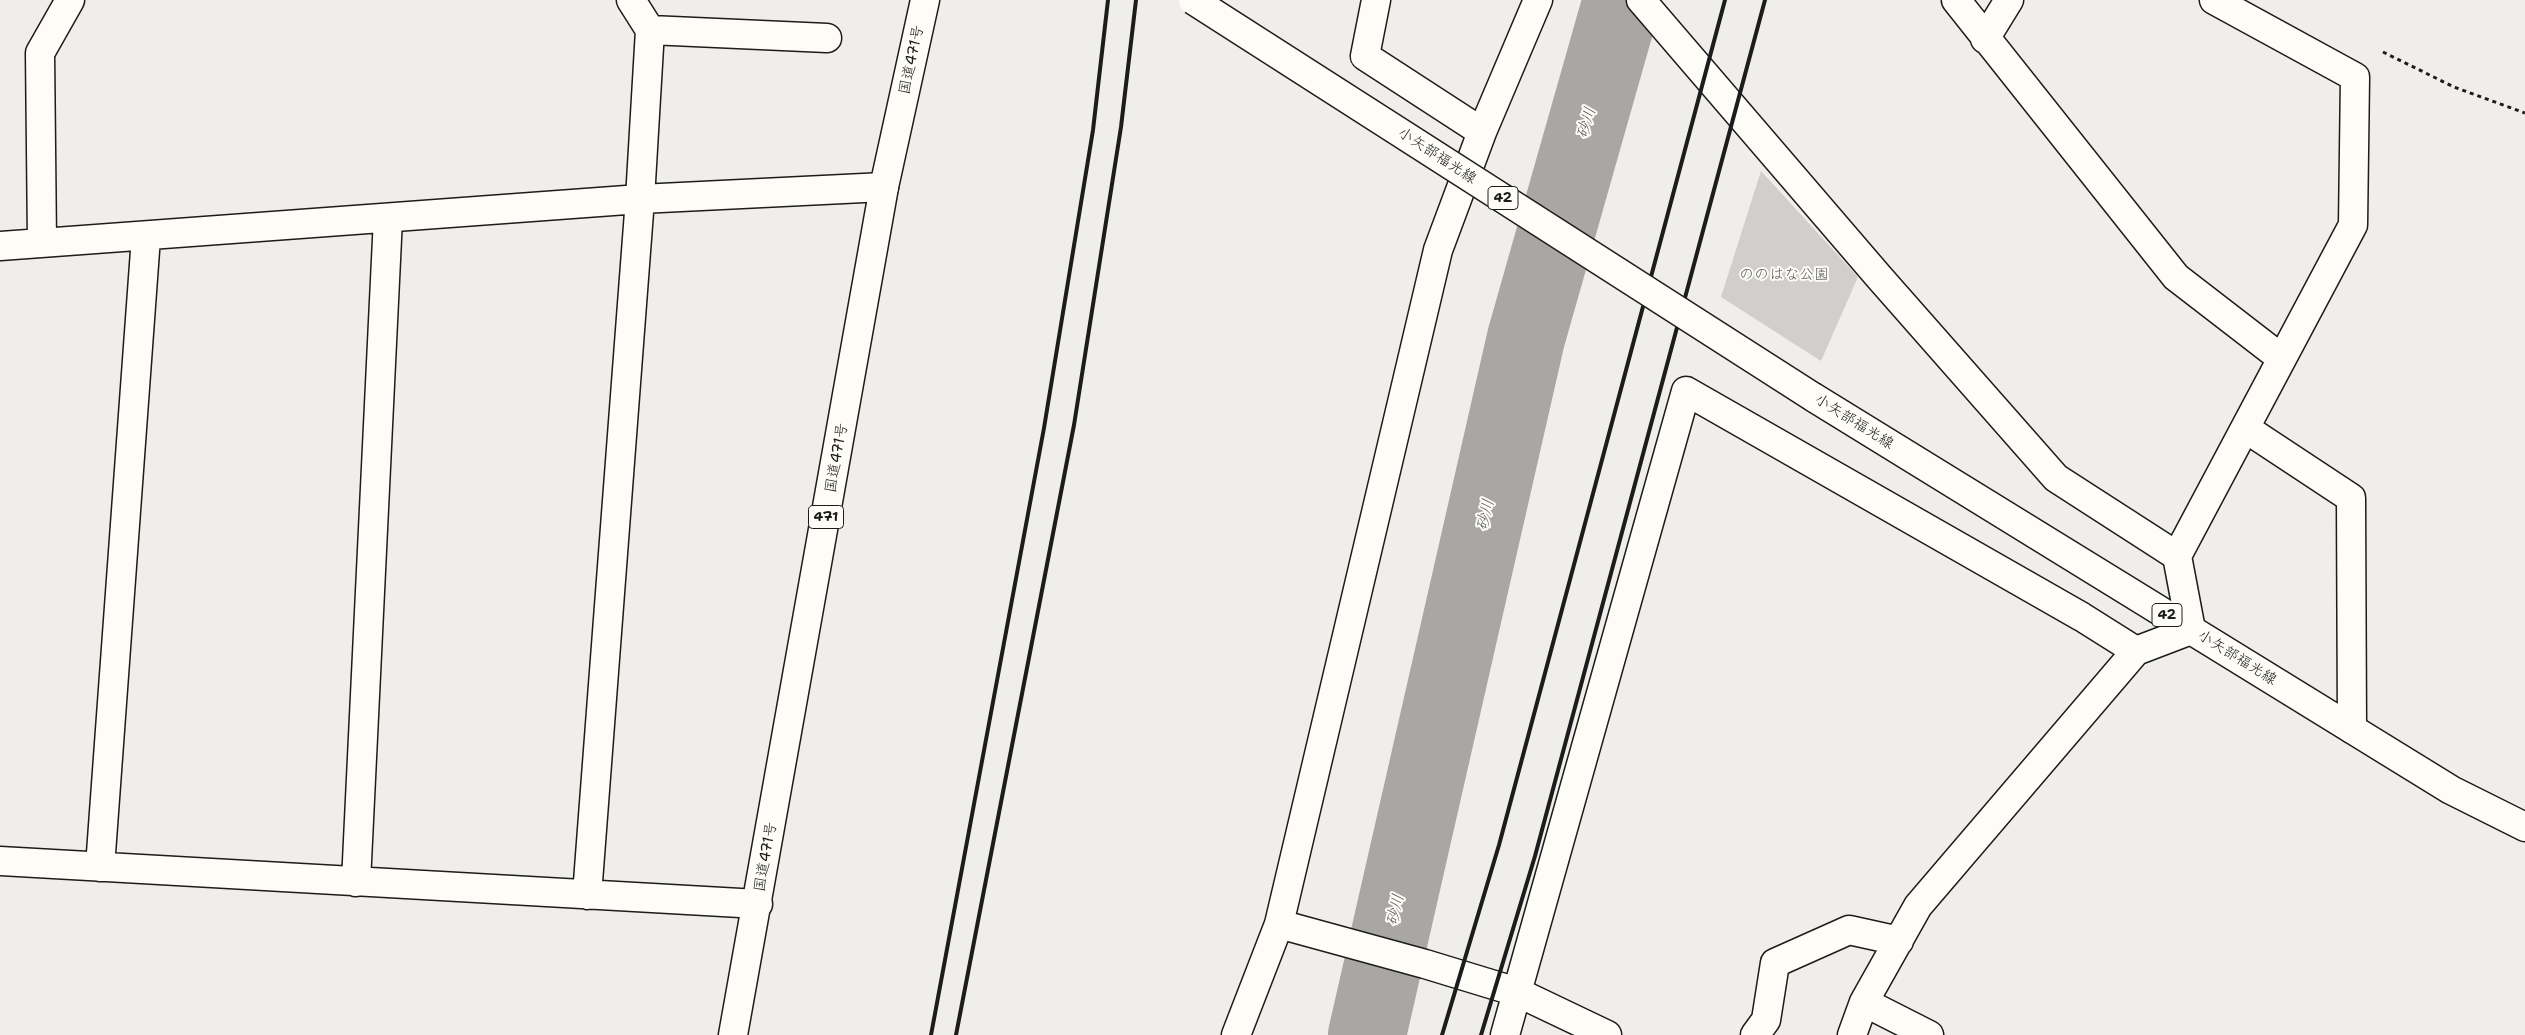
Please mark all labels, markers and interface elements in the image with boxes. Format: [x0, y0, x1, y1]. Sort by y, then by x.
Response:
street label: 国道471号 [896, 24, 928, 96]
water label: 砂川 [1573, 105, 1601, 141]
street label: 小矢部福光線 [1394, 124, 1480, 188]
road number: 42 [1488, 187, 1518, 210]
park label: ののはな公園 [1739, 266, 1829, 284]
street label: 小矢部福光線 [1811, 391, 1897, 453]
street label: 国道471号 [822, 422, 852, 494]
water label: 砂川 [1473, 497, 1499, 533]
road number: 471 [808, 506, 844, 528]
road number: 42 [2152, 604, 2182, 626]
street label: 小矢部福光線 [2194, 627, 2280, 689]
street label: 国道471号 [751, 821, 781, 893]
water label: 砂川 [1383, 892, 1409, 928]

